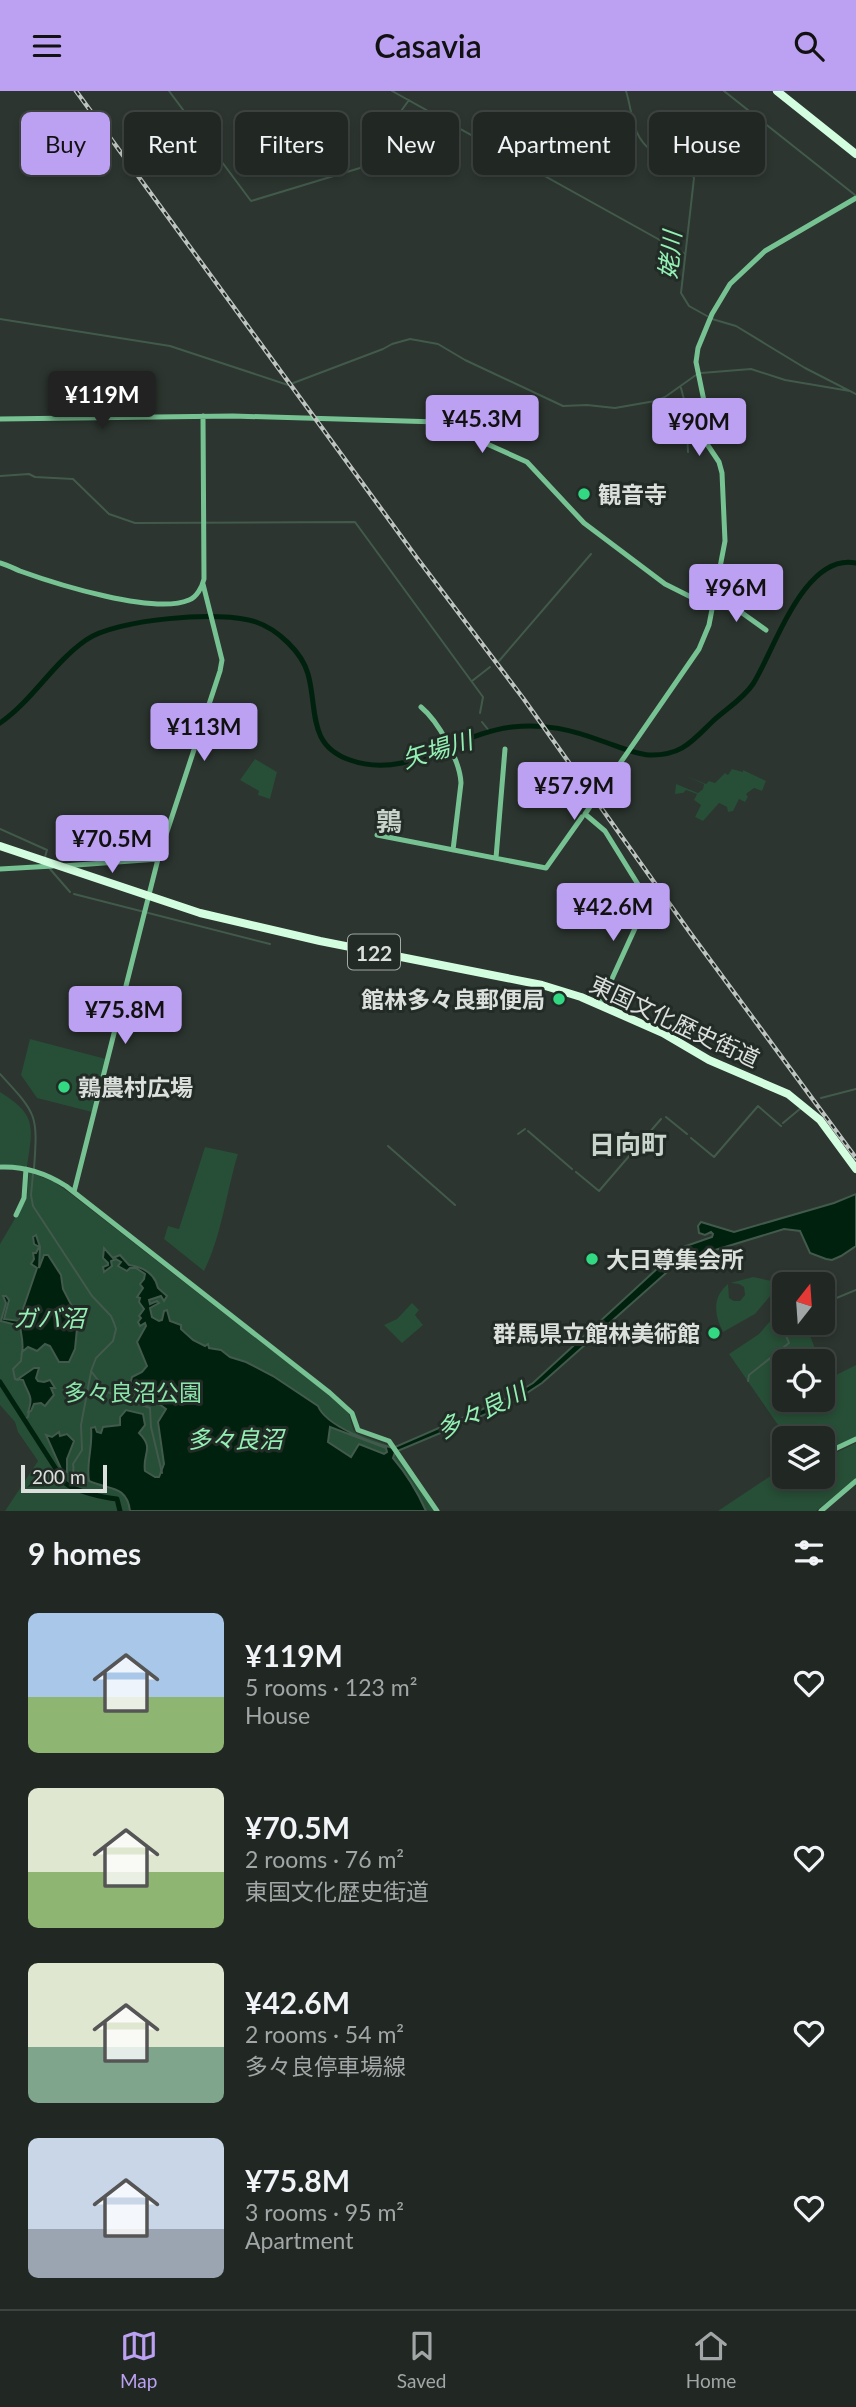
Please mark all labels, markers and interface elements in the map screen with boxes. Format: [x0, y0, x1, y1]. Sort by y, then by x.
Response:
text: Casavia [374, 26, 482, 65]
icon: menu [28, 27, 66, 65]
icon: search [790, 27, 828, 65]
chip: Buy [21, 112, 110, 175]
chip: Rent [124, 112, 221, 175]
chip: Filters [235, 112, 348, 175]
chip: New [362, 112, 459, 175]
chip: Apartment [473, 112, 635, 175]
chip: House [649, 112, 765, 175]
water label: 姥川 [652, 227, 686, 280]
pin: ¥119M [53, 371, 151, 431]
text: ¥119M [64, 380, 140, 408]
pin: ¥45.3M [425, 395, 539, 455]
pin: ¥90M [658, 399, 740, 458]
text: ¥45.3M [442, 404, 522, 432]
text: ¥90M [668, 407, 730, 435]
place label: 観音寺 [598, 480, 667, 508]
marker: 観音寺 [576, 486, 592, 502]
pin: ¥96M [695, 565, 777, 624]
text: ¥96M [705, 573, 767, 601]
pin: ¥113M [155, 703, 253, 763]
text: ¥113M [166, 712, 242, 740]
water label: 矢場川 [398, 724, 479, 773]
pin: ¥57.9M [517, 763, 631, 822]
text: ¥57.9M [534, 771, 614, 799]
district label: 鶉 [376, 805, 402, 837]
pin: ¥70.5M [55, 815, 169, 875]
text: ¥70.5M [72, 824, 152, 852]
pin: ¥42.6M [556, 883, 670, 943]
text: ¥42.6M [573, 892, 653, 920]
road number: 122 [348, 935, 400, 969]
street label: 東国文化歴史街道 [586, 969, 764, 1073]
place label: 館林多々良郵便局 [361, 985, 545, 1013]
pin: ¥75.8M [68, 986, 182, 1046]
marker: 館林多々良郵便局 [551, 991, 567, 1007]
text: ¥75.8M [85, 995, 165, 1023]
place label: 鶉農村広場 [78, 1073, 193, 1101]
marker: 鶉農村広場 [56, 1079, 72, 1095]
district label: 日向町 [589, 1128, 667, 1160]
place label: 大日尊集会所 [606, 1245, 744, 1273]
marker: 大日尊集会所 [584, 1251, 600, 1267]
north arrow [772, 1272, 835, 1335]
map controls [772, 1272, 835, 1489]
water label: ガバ沼 [13, 1303, 88, 1332]
place label: 群馬県立館林美術館 [493, 1319, 700, 1347]
marker: 群馬県立館林美術館 [706, 1325, 722, 1341]
button: locate [772, 1349, 835, 1412]
water label: 多々良川 [432, 1375, 533, 1444]
park label: 多々良沼公園 [64, 1378, 202, 1406]
water label: 多々良沼 [187, 1424, 286, 1453]
button: layers [772, 1426, 835, 1489]
scale bar [21, 1462, 107, 1494]
text: 200 m [32, 1465, 86, 1488]
icon: filters [790, 1534, 828, 1572]
text: 9 homes [28, 1535, 141, 1571]
text: ¥119M [245, 1637, 343, 1673]
icon: home [84, 1641, 168, 1725]
icon: heart [790, 1664, 828, 1702]
text: 5 rooms · 123 m² [245, 1673, 417, 1701]
text: House [245, 1701, 310, 1729]
text: ¥70.5M [245, 1809, 350, 1845]
icon: home [84, 1816, 168, 1900]
icon: heart [790, 1839, 828, 1877]
text: 2 rooms · 76 m² [245, 1845, 404, 1873]
text: 東国文化歴史街道 [245, 1877, 429, 1905]
text: ¥42.6M [245, 1984, 350, 2020]
icon: home [84, 1991, 168, 2075]
icon: heart [790, 2014, 828, 2052]
text: 2 rooms · 54 m² [245, 2020, 404, 2048]
text: 多々良停車場線 [245, 2052, 406, 2080]
text: ¥75.8M [245, 2162, 350, 2198]
icon: home [84, 2166, 168, 2250]
icon: heart [790, 2189, 828, 2227]
text: 3 rooms · 95 m² [245, 2198, 404, 2226]
text: Apartment [245, 2226, 353, 2254]
tab: Map [120, 2327, 158, 2392]
tab: Saved [397, 2327, 446, 2392]
tab: Home [686, 2327, 736, 2392]

